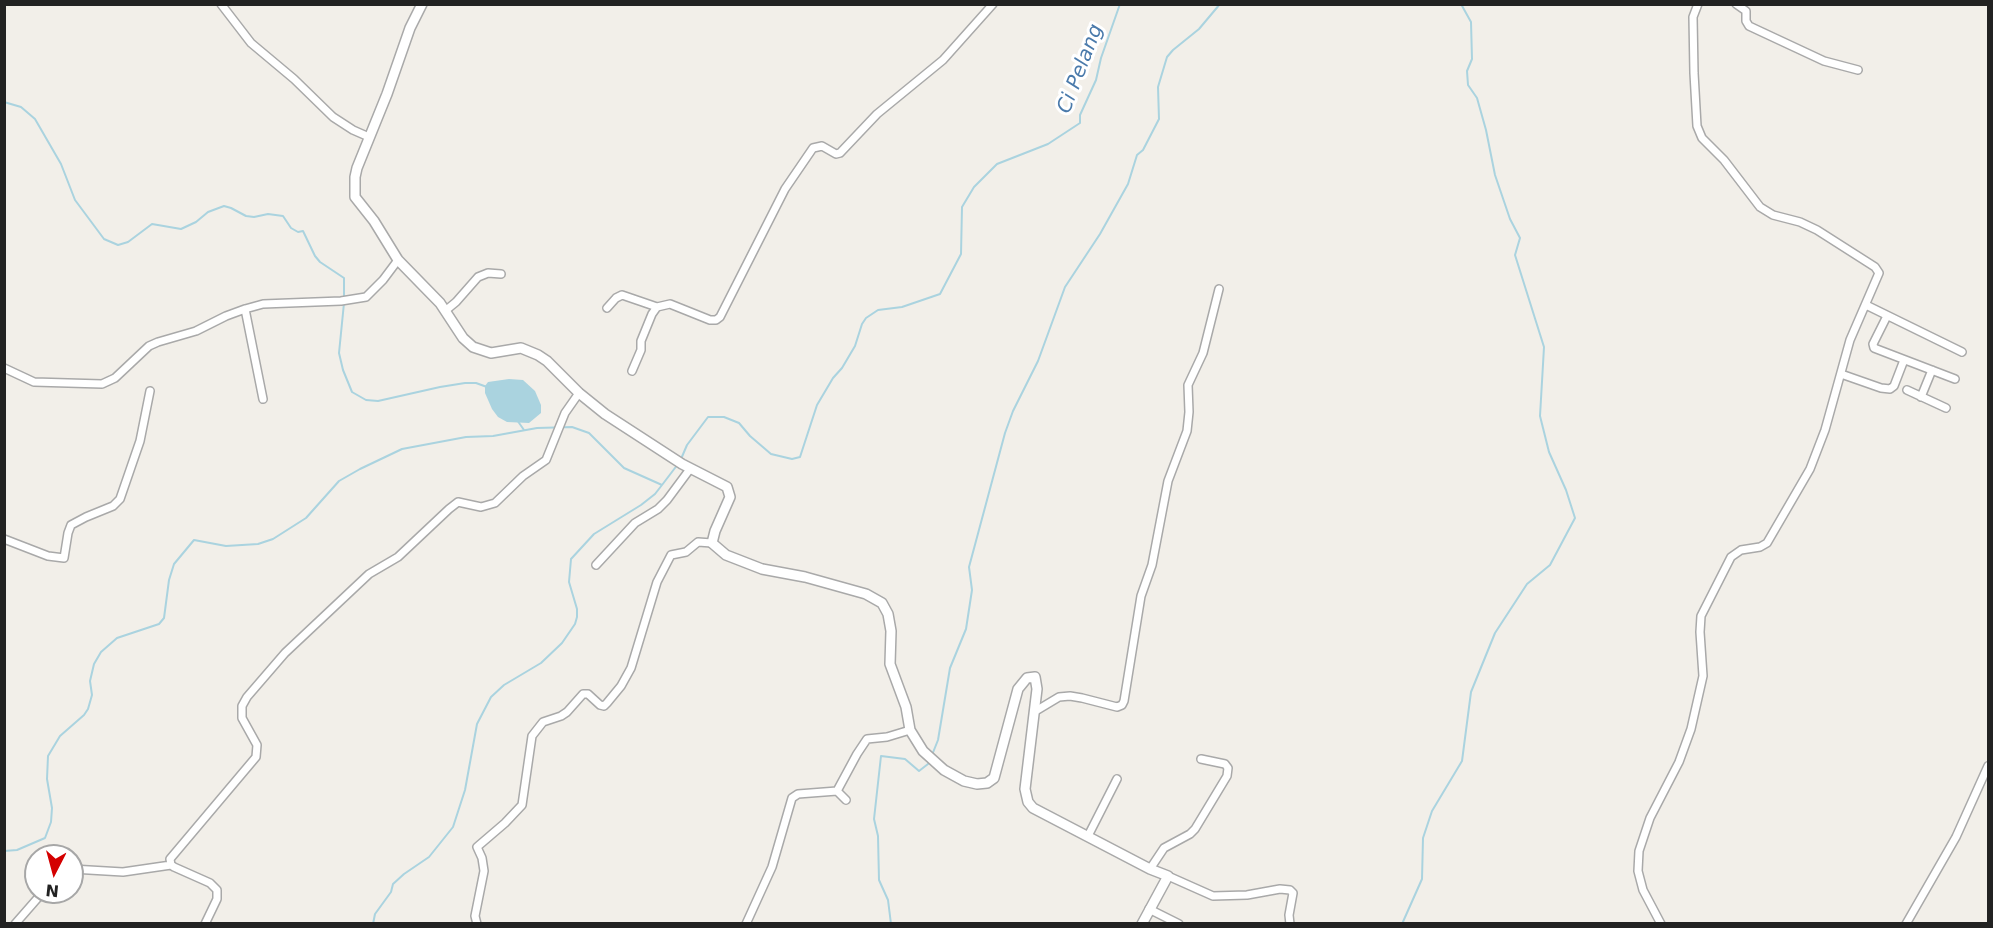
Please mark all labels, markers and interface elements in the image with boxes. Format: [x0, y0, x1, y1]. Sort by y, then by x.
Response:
water label: Ci Pelang [1053, 21, 1109, 117]
north arrow [24, 844, 84, 904]
text: N [45, 880, 60, 901]

